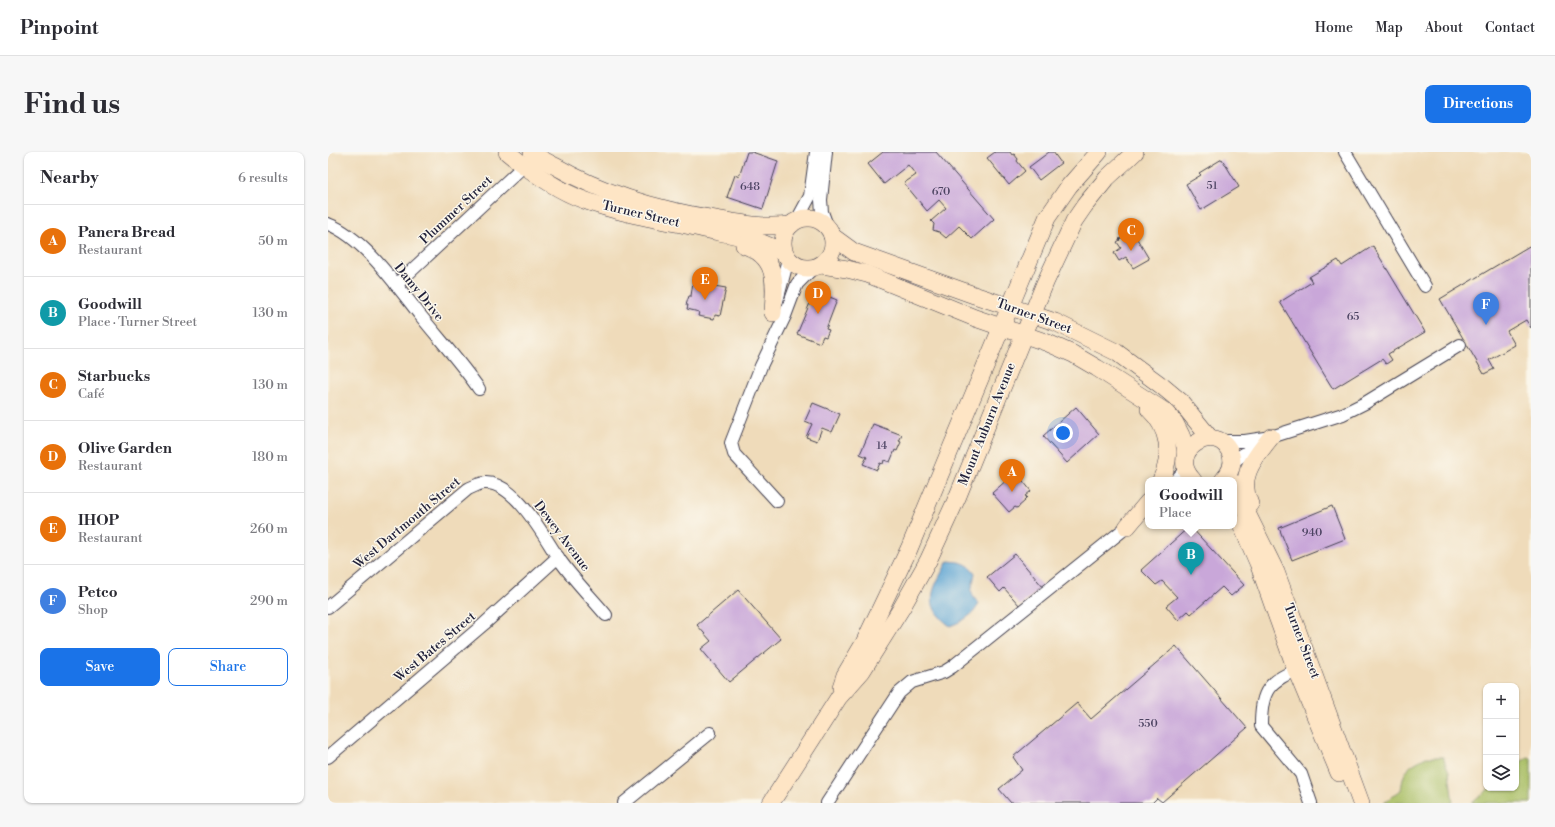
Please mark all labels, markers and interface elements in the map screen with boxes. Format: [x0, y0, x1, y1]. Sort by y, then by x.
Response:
text: Pinpoint [20, 16, 99, 40]
text: Home [1315, 19, 1353, 37]
text: Map [1375, 19, 1403, 37]
text: About [1425, 19, 1463, 37]
text: Contact [1485, 19, 1535, 37]
button: Directions [1425, 85, 1531, 123]
text: Find us [24, 87, 120, 122]
text: Nearby [40, 167, 99, 189]
text: 6 results [238, 170, 288, 186]
street label: Plummer Street [417, 172, 496, 248]
house number: 51 [1207, 179, 1218, 193]
house number: 648 [740, 180, 760, 194]
house number: 670 [932, 185, 950, 199]
street label: Turner Street [601, 197, 682, 231]
pin: C [1118, 218, 1144, 251]
text: Panera Bread [78, 223, 176, 242]
text: A [48, 233, 58, 249]
text: 50 m [258, 233, 288, 249]
text: Restaurant [78, 242, 143, 258]
street label: Damy Drive [391, 260, 448, 325]
pin: E [692, 267, 718, 300]
pin: D [805, 281, 831, 314]
pin: F [1473, 292, 1499, 325]
text: Goodwill [78, 295, 142, 314]
street label: Turner Street [994, 295, 1074, 337]
text: B [48, 305, 58, 321]
text: 130 m [253, 305, 288, 321]
house number: 65 [1347, 310, 1359, 324]
text: Place · Turner Street [78, 314, 197, 330]
street label: Mount Auburn Avenue [955, 360, 1019, 488]
text: Starbucks [78, 367, 150, 386]
text: C [48, 377, 58, 393]
text: 130 m [253, 377, 288, 393]
text: Café [78, 386, 105, 402]
your location [1053, 423, 1073, 443]
text: Olive Garden [78, 439, 172, 458]
house number: 14 [877, 439, 888, 453]
text: D [48, 449, 58, 465]
text: 180 m [252, 449, 288, 465]
text: Restaurant [78, 458, 143, 474]
pin: A [999, 459, 1025, 492]
street label: West Dartmouth Street [350, 473, 464, 573]
popup [1145, 477, 1237, 529]
text: Goodwill [1159, 486, 1223, 505]
street label: Dewey Avenue [530, 498, 594, 575]
text: Place [1159, 505, 1191, 521]
text: IHOP [78, 511, 119, 530]
text: E [48, 521, 58, 537]
text: 260 m [250, 521, 288, 537]
house number: 940 [1302, 526, 1322, 540]
text: Restaurant [78, 530, 143, 546]
pin: B [1178, 542, 1204, 575]
text: Petco [78, 583, 118, 602]
text: F [48, 593, 58, 609]
text: 290 m [250, 593, 288, 609]
street label: Turner Street [1280, 601, 1324, 681]
text: Shop [78, 602, 108, 618]
street label: West Bates Street [390, 608, 479, 686]
button: Save [40, 648, 160, 686]
button: Share [168, 648, 288, 686]
map controls [1483, 683, 1519, 791]
button: + [1483, 683, 1519, 719]
house number: 550 [1138, 717, 1158, 731]
button: − [1483, 719, 1519, 755]
button: layers [1483, 755, 1519, 791]

